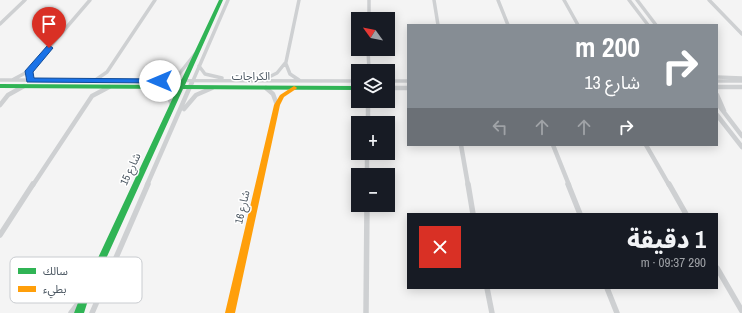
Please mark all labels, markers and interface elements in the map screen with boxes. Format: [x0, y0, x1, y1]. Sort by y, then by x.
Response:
pin [32, 7.0, 66, 48]
north arrow [351, 12, 395, 56]
map controls [351, 12, 395, 212]
icon: arrive [38, 13, 60, 35]
text: 200 m [575, 28, 640, 66]
icon: right [654, 40, 706, 92]
position arrow [139, 60, 181, 102]
button: layers [351, 64, 395, 108]
street label: الكراجات [232, 69, 270, 83]
text: شارع 13 [584, 70, 640, 95]
button: + [351, 116, 395, 160]
icon: left [489, 116, 511, 138]
icon: ahead [531, 116, 553, 138]
icon: ahead [573, 116, 595, 138]
icon: right [615, 116, 637, 138]
street label: شارع 15 [116, 150, 145, 188]
button: − [351, 168, 395, 212]
street label: شارع 16 [231, 189, 254, 225]
text: 1 دقيقة [627, 223, 706, 255]
button: close [419, 226, 461, 268]
text: 290 m · 09:37 [641, 254, 706, 271]
legend [10, 257, 142, 303]
text: سالك [43, 264, 68, 278]
text: بطيء [43, 282, 66, 299]

